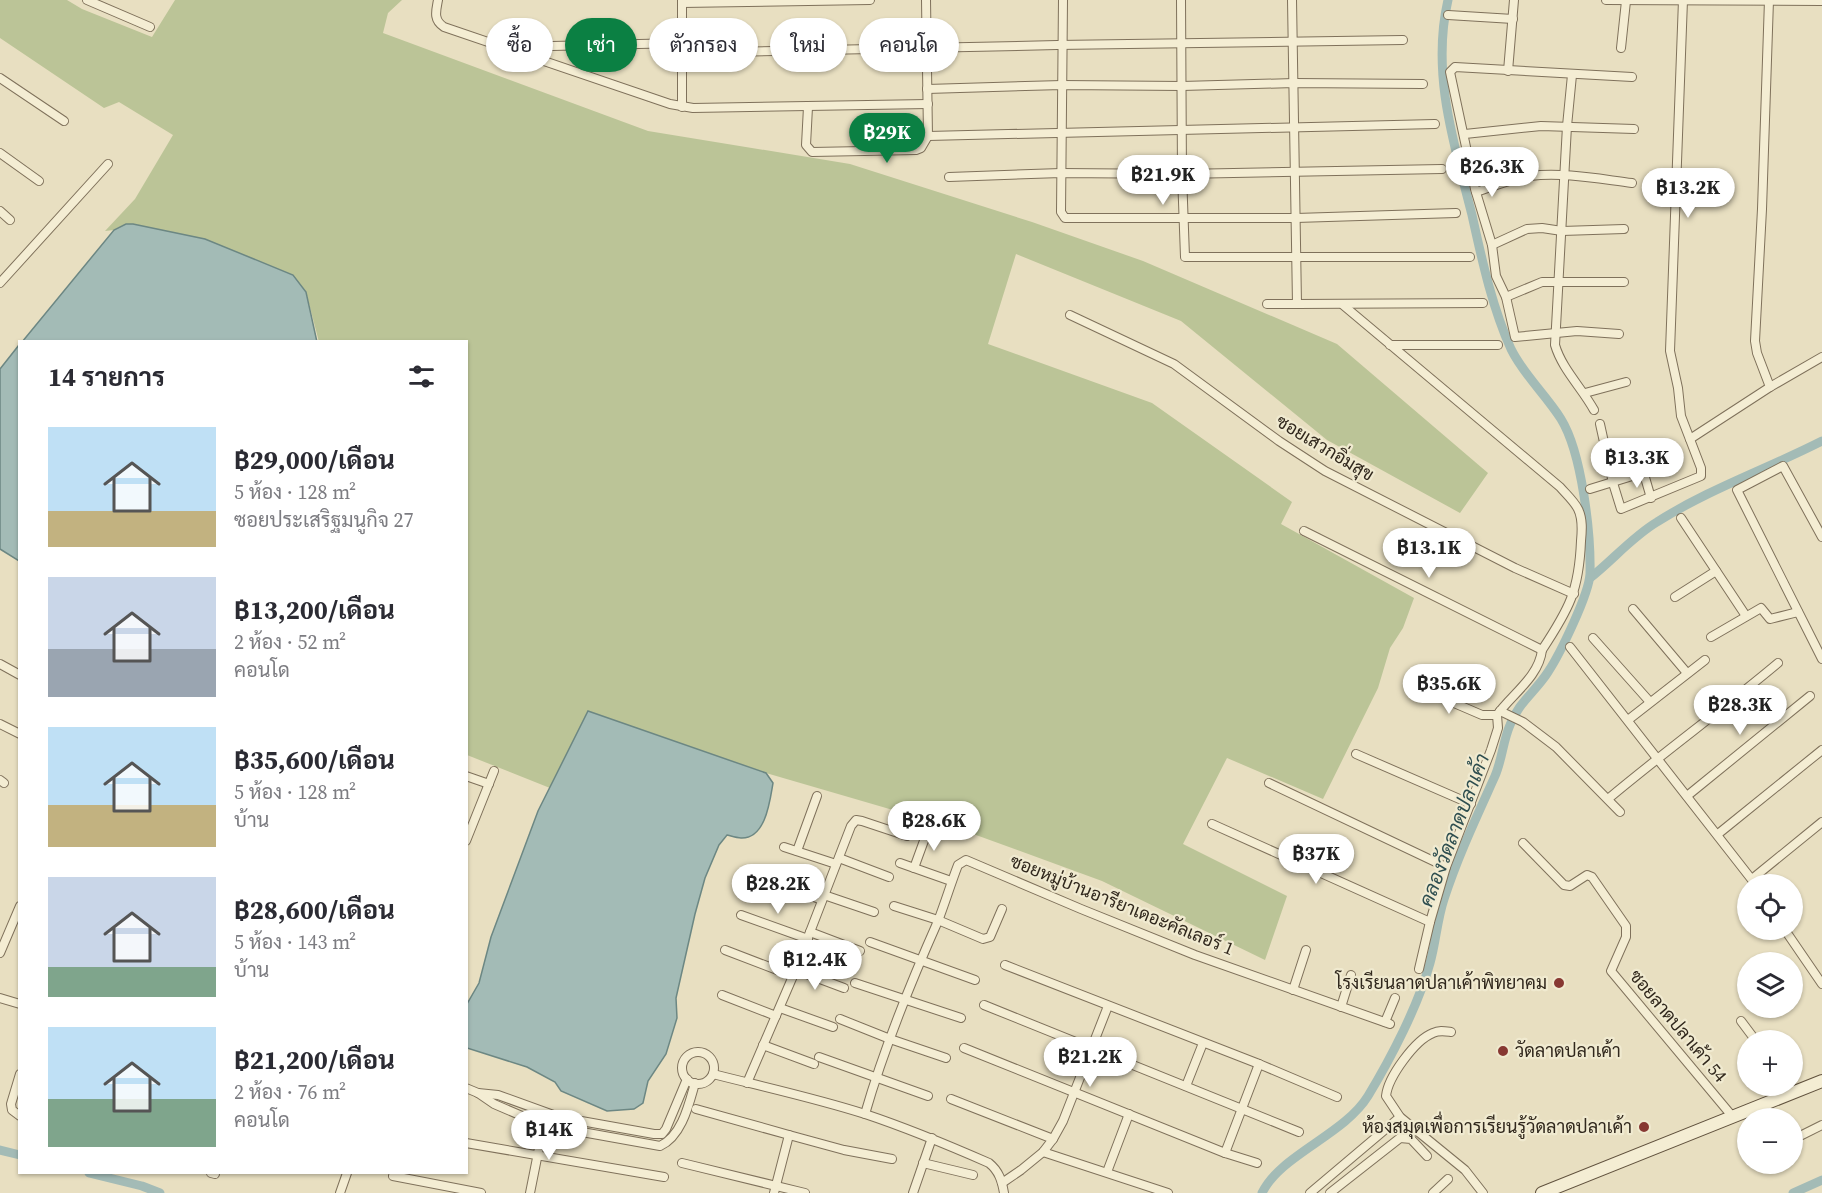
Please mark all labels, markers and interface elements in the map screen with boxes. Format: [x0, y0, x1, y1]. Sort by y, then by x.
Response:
chip: ซื้อ [486, 18, 553, 72]
chip: เช่า [565, 18, 637, 72]
chip: ตัวกรอง [649, 18, 758, 72]
chip: ใหม่ [770, 18, 847, 72]
chip: คอนโด [859, 18, 959, 72]
pin: ฿29K [851, 113, 923, 164]
text: ฿29K [863, 118, 911, 146]
pin: ฿26.3K [1443, 147, 1541, 198]
text: ฿26.3K [1460, 152, 1524, 180]
pin: ฿21.9K [1114, 155, 1212, 206]
text: ฿21.9K [1131, 160, 1195, 188]
pin: ฿13.2K [1639, 168, 1737, 219]
text: ฿13.2K [1656, 173, 1720, 201]
text: 14 รายการ [48, 359, 165, 395]
icon: filters [405, 360, 438, 393]
street label: ซอยเสวกอิ่มสุข [1272, 407, 1380, 487]
pin: ฿13.3K [1588, 438, 1686, 489]
text: ฿29,000/เดือน [234, 442, 395, 478]
text: ฿13.3K [1605, 443, 1669, 471]
icon: home [96, 451, 168, 523]
text: 5 ห้อง · 128 m² [234, 478, 356, 506]
text: ซอยประเสริฐมนูกิจ 27 [234, 506, 414, 534]
pin: ฿13.1K [1380, 528, 1478, 579]
text: ฿13.1K [1397, 533, 1461, 561]
text: ฿13,200/เดือน [234, 592, 395, 628]
icon: home [96, 601, 168, 673]
text: 2 ห้อง · 52 m² [234, 628, 346, 656]
text: คอนโด [234, 656, 290, 684]
pin: ฿35.6K [1400, 664, 1498, 715]
text: ฿35.6K [1417, 669, 1481, 697]
pin: ฿28.3K [1691, 685, 1789, 736]
text: ฿28.3K [1708, 690, 1772, 718]
text: ฿35,600/เดือน [234, 742, 395, 778]
water label: คลองวัดลาดปลาเค้า [1412, 749, 1496, 911]
icon: home [96, 751, 168, 823]
text: 5 ห้อง · 128 m² [234, 778, 356, 806]
pin: ฿28.6K [885, 801, 983, 852]
text: บ้าน [234, 806, 269, 834]
text: ฿28.6K [902, 806, 966, 834]
pin: ฿37K [1280, 834, 1352, 885]
text: ฿37K [1292, 839, 1340, 867]
street label: ซอยหมู่บ้านอารียาเดอะคัลเลอร์ 1 [1006, 848, 1238, 962]
pin: ฿28.2K [729, 864, 827, 915]
text: ฿28.2K [746, 869, 810, 897]
map controls [1737, 874, 1803, 1174]
button: locate [1737, 874, 1803, 940]
text: ฿28,600/เดือน [234, 892, 395, 928]
icon: home [96, 901, 168, 973]
text: 5 ห้อง · 143 m² [234, 928, 356, 956]
pin: ฿12.4K [766, 940, 864, 991]
text: ฿12.4K [783, 945, 847, 973]
button: layers [1737, 952, 1803, 1018]
text: บ้าน [234, 956, 269, 984]
street label: ซอยลาดปลาเค้า 54 [1624, 964, 1733, 1087]
place label: โรงเรียนลาดปลาเค้าพิทยาคม [1335, 970, 1547, 995]
marker: โรงเรียนลาดปลาเค้าพิทยาคม [1552, 976, 1566, 990]
button: + [1737, 1030, 1803, 1096]
pin: ฿21.2K [1041, 1037, 1139, 1088]
place label: วัดลาดปลาเค้า [1515, 1038, 1621, 1063]
text: ฿21,200/เดือน [234, 1042, 395, 1078]
text: ฿21.2K [1058, 1042, 1122, 1070]
marker: วัดลาดปลาเค้า [1496, 1044, 1510, 1058]
icon: home [96, 1051, 168, 1123]
text: 2 ห้อง · 76 m² [234, 1078, 346, 1106]
text: คอนโด [234, 1106, 290, 1134]
button: − [1737, 1108, 1803, 1174]
pin: ฿14K [513, 1110, 585, 1161]
place label: ห้องสมุดเพื่อการเรียนรู้วัดลาดปลาเค้า [1362, 1111, 1632, 1140]
text: ฿14K [525, 1115, 573, 1143]
marker: ห้องสมุดเพื่อการเรียนรู้วัดลาดปลาเค้า [1637, 1120, 1651, 1134]

